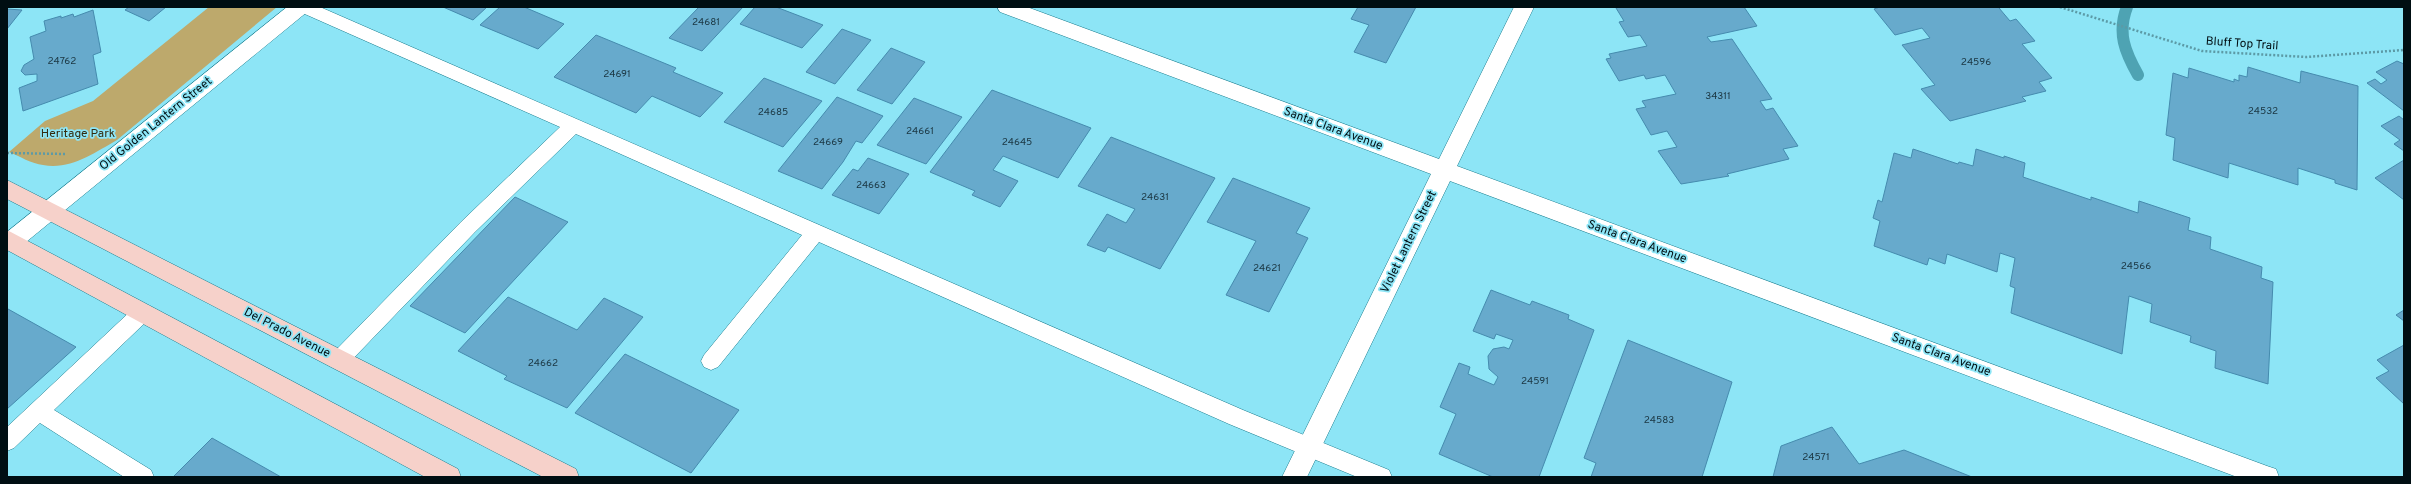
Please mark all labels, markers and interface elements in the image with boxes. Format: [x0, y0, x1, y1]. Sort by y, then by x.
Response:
house number: 24681 [692, 16, 720, 29]
street label: Bluff Top Trail [2205, 33, 2279, 55]
house number: 24762 [48, 55, 76, 68]
house number: 24596 [1961, 56, 1991, 69]
house number: 24691 [603, 68, 631, 81]
street label: Old Golden Lantern Street [96, 74, 216, 174]
house number: 34311 [1705, 90, 1731, 103]
street label: Santa Clara Avenue [1281, 104, 1385, 154]
house number: 24532 [2248, 105, 2278, 118]
house number: 24685 [758, 106, 788, 119]
house number: 24661 [906, 125, 934, 138]
park label: Heritage Park [41, 126, 115, 142]
house number: 24669 [813, 136, 843, 149]
house number: 24645 [1002, 136, 1032, 149]
house number: 24663 [856, 179, 886, 192]
street label: Violet Lantern Street [1377, 188, 1441, 296]
house number: 24631 [1141, 191, 1169, 204]
street label: Santa Clara Avenue [1585, 217, 1689, 267]
house number: 24566 [2121, 260, 2151, 273]
house number: 24621 [1253, 262, 1281, 275]
street label: Del Prado Avenue [241, 304, 333, 362]
street label: Santa Clara Avenue [1889, 330, 1993, 380]
house number: 24662 [528, 357, 558, 370]
house number: 24591 [1521, 375, 1549, 388]
house number: 24583 [1644, 414, 1674, 427]
house number: 24571 [1802, 451, 1830, 464]

